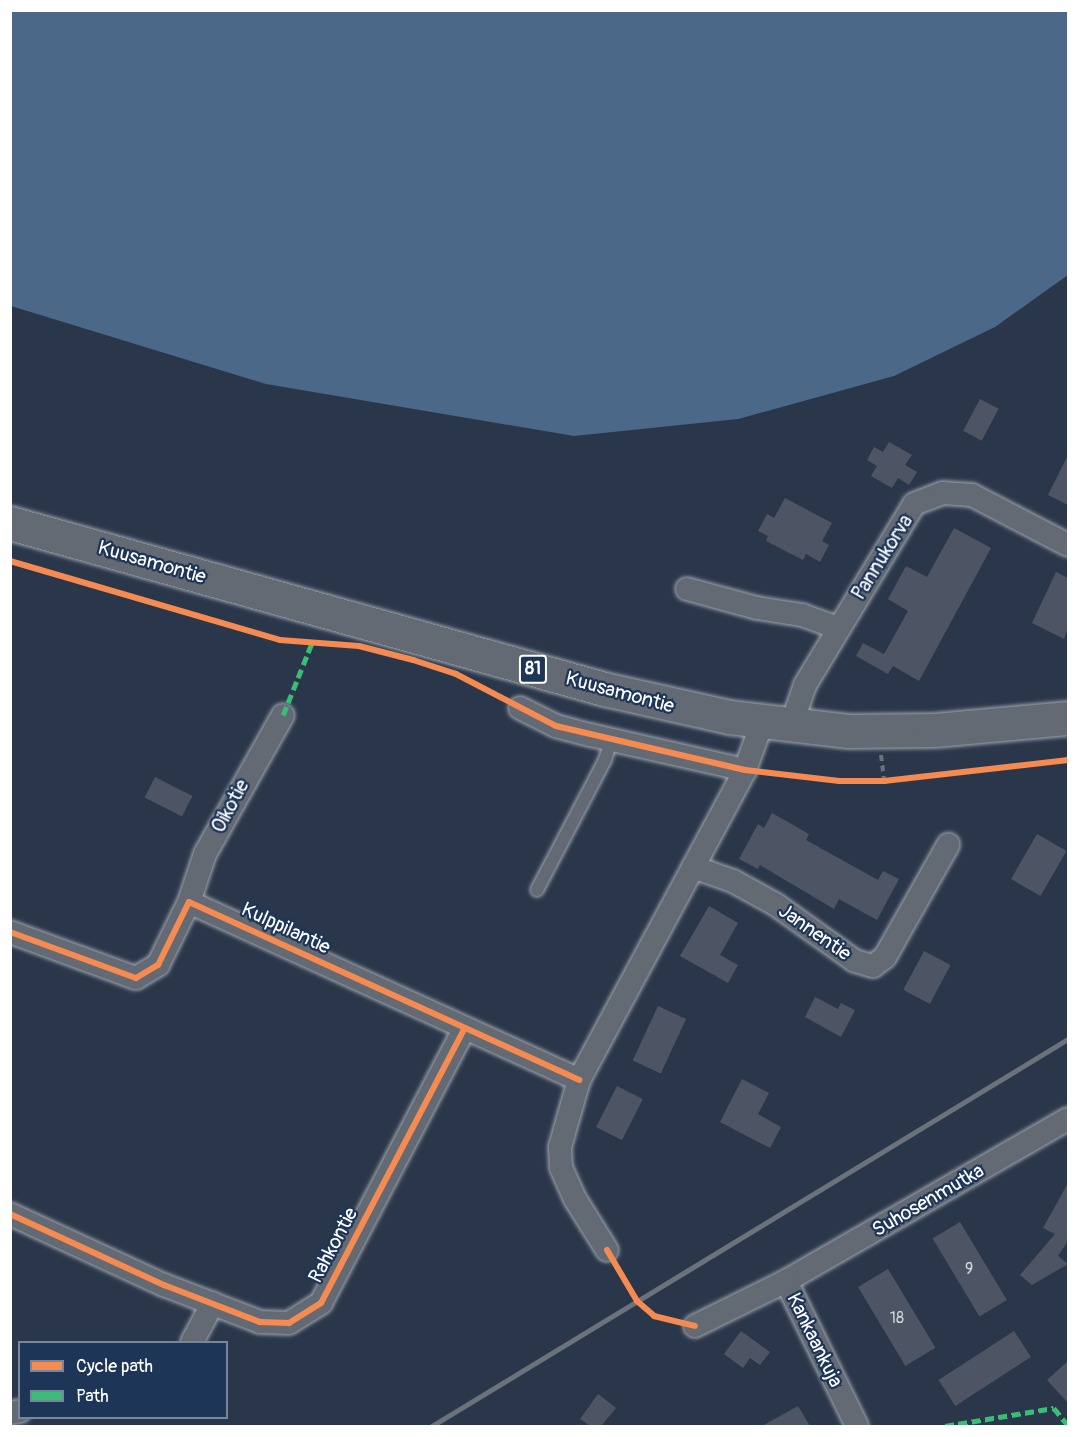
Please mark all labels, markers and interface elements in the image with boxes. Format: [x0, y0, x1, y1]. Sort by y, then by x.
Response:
street label: Pannukorva [846, 510, 918, 604]
street label: Kuusamontie [95, 535, 209, 589]
road number: 81 [518, 654, 548, 684]
street label: Kuusamontie [563, 666, 677, 718]
street label: Oikotie [206, 775, 254, 837]
street label: Kulppilantie [238, 897, 334, 959]
street label: Jannentie [774, 898, 856, 966]
street label: Suhosenmutka [868, 1158, 988, 1242]
street label: Rahkontie [303, 1203, 363, 1287]
house number: 9 [965, 1259, 973, 1279]
street label: Kankaankuja [782, 1289, 848, 1391]
house number: 18 [890, 1308, 904, 1328]
legend [18, 1341, 228, 1419]
text: Cycle path [76, 1355, 153, 1378]
text: Path [76, 1385, 109, 1408]

